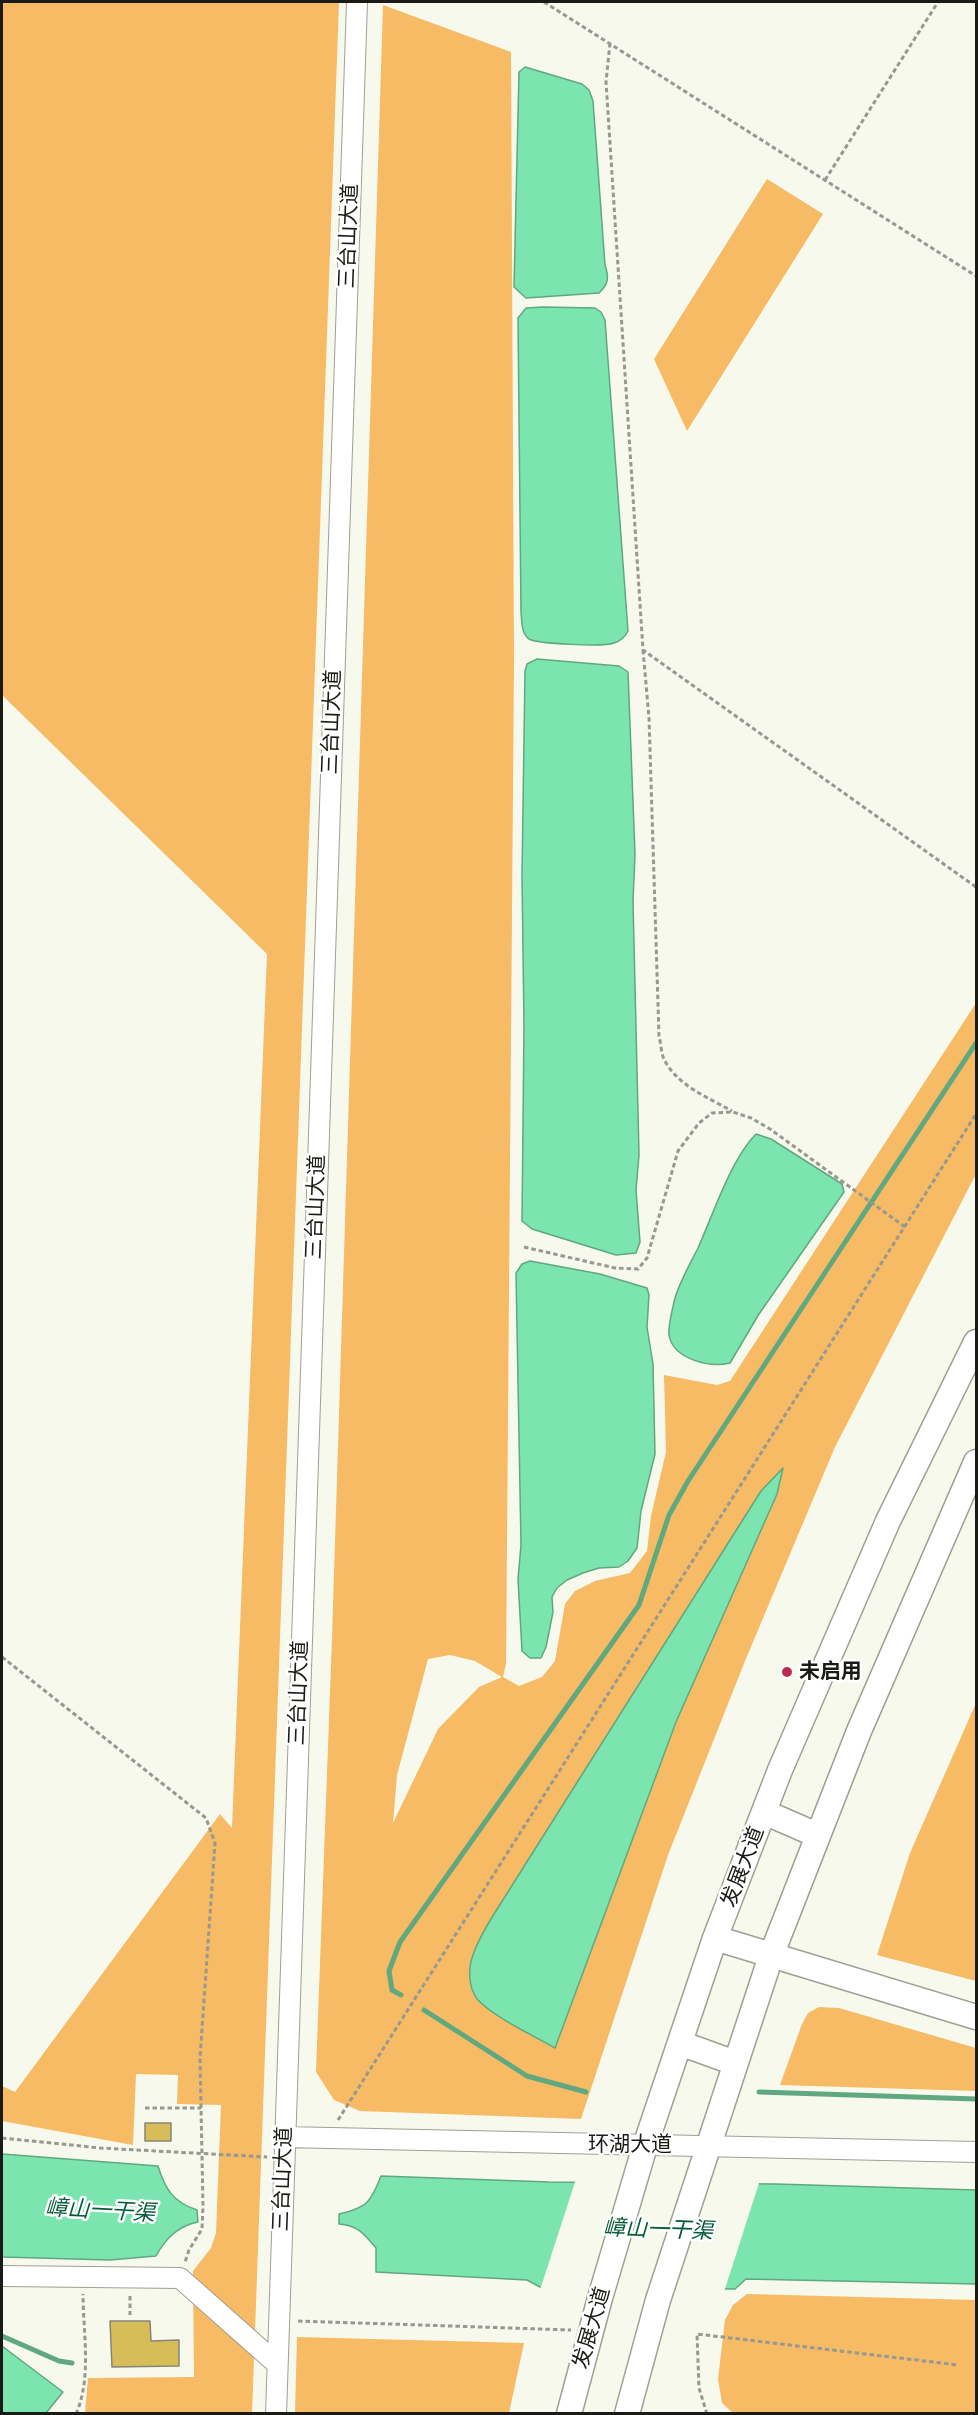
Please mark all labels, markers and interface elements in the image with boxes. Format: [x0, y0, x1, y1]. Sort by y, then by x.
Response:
street label: 三台山大道 [335, 183, 363, 289]
street label: 三台山大道 [318, 669, 346, 775]
street label: 三台山大道 [302, 1154, 330, 1260]
street label: 三台山大道 [285, 1640, 313, 1746]
place label: 未启用 [799, 1659, 862, 1685]
marker: 未启用 [780, 1665, 794, 1679]
street label: 发展大道 [716, 1823, 770, 1911]
street label: 三台山大道 [269, 2126, 297, 2232]
street label: 环湖大道 [588, 2132, 672, 2158]
water label: 嶂山一干渠 [44, 2195, 156, 2227]
water label: 嶂山一干渠 [603, 2215, 713, 2245]
street label: 发展大道 [568, 2284, 616, 2372]

